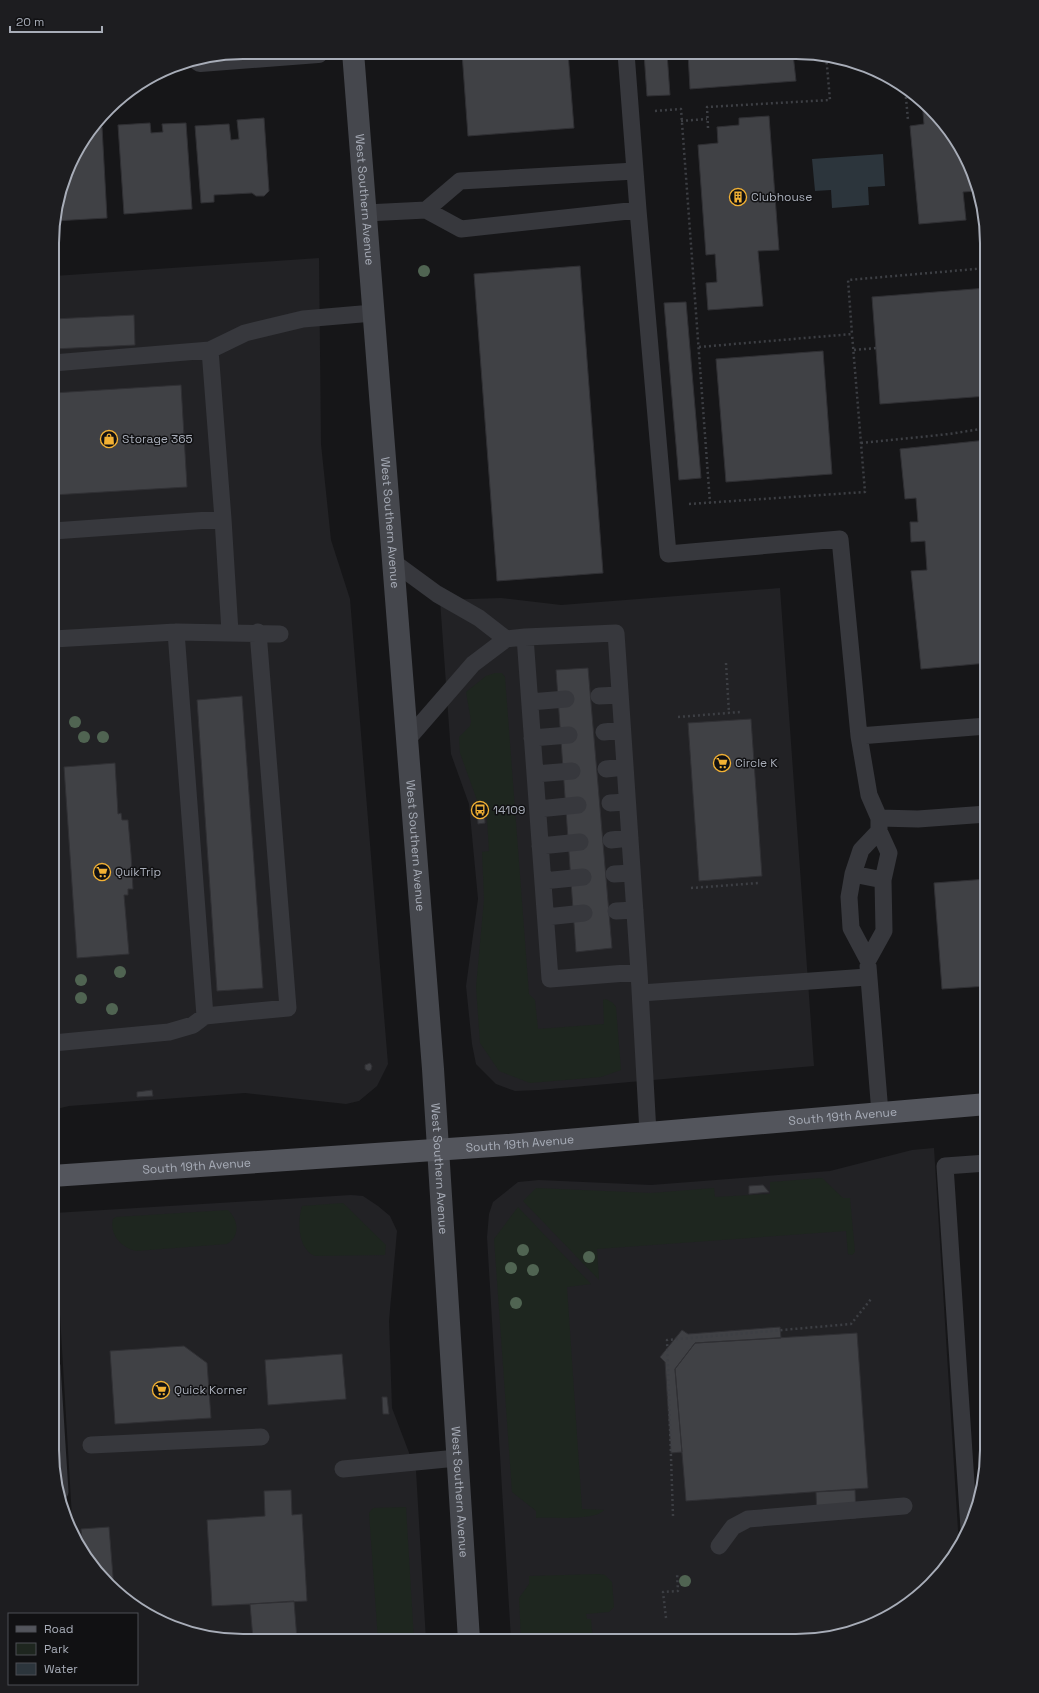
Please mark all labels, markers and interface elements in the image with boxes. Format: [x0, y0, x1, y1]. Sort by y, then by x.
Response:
scale bar [10, 8, 102, 34]
text: 20 m [16, 14, 44, 30]
street label: West Southern Avenue [351, 133, 378, 266]
building icon: Clubhouse [728, 187, 748, 207]
place label: Clubhouse [751, 189, 812, 205]
shop icon: Storage 365 [99, 429, 119, 449]
place label: Storage 365 [122, 431, 193, 447]
street label: West Southern Avenue [377, 456, 403, 589]
supermarket icon: Circle K [712, 753, 732, 773]
place label: Circle K [735, 755, 778, 771]
street label: West Southern Avenue [402, 779, 429, 912]
bus stop icon: 14109 [470, 800, 490, 820]
place label: 14109 [493, 802, 525, 818]
supermarket icon: QuikTrip [92, 862, 112, 882]
place label: QuikTrip [115, 864, 161, 880]
street label: West Southern Avenue [427, 1102, 451, 1235]
street label: South 19th Avenue [788, 1104, 898, 1129]
street label: South 19th Avenue [465, 1131, 575, 1156]
street label: South 19th Avenue [142, 1154, 251, 1178]
supermarket icon: Quick Korner [151, 1380, 171, 1400]
place label: Quick Korner [174, 1382, 248, 1398]
street label: West Southern Avenue [448, 1426, 472, 1558]
legend [8, 1613, 138, 1685]
text: Road [44, 1621, 73, 1637]
text: Park [44, 1641, 69, 1657]
text: Water [44, 1661, 78, 1677]

